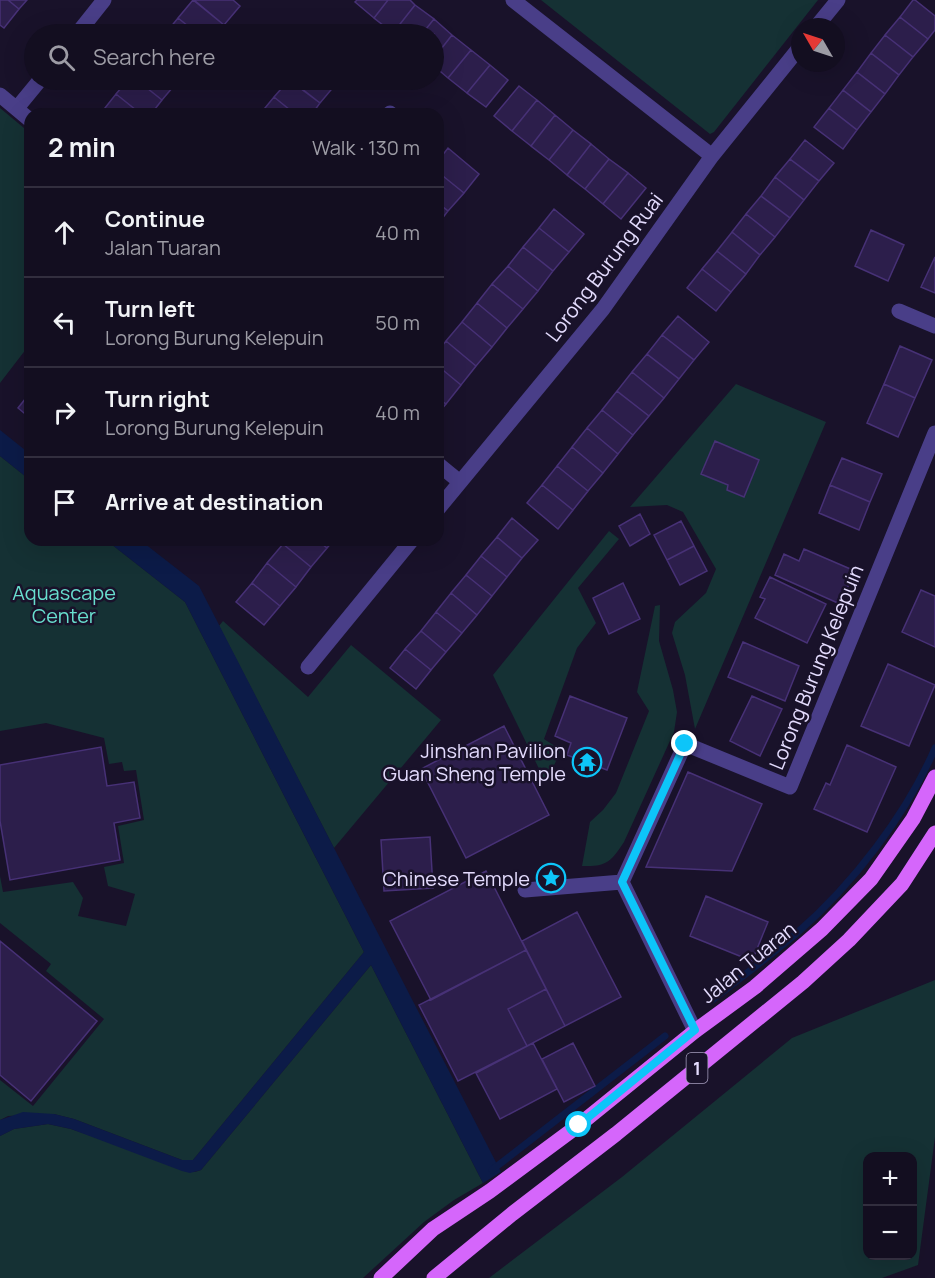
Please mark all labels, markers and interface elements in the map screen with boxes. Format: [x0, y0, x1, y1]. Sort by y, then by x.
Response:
north arrow [791, 18, 845, 72]
search box [24, 24, 444, 90]
icon: search [45, 41, 78, 74]
text: Search here [93, 42, 215, 72]
text: 2 min [48, 129, 116, 165]
text: Walk · 130 m [312, 134, 420, 161]
street label: Lorong Burung Ruai [539, 187, 669, 347]
text: Continue [105, 204, 205, 234]
icon: ahead [48, 216, 81, 249]
text: 40 m [375, 219, 420, 246]
text: Jalan Tuaran [105, 234, 221, 261]
text: Turn left [105, 294, 195, 324]
icon: left [48, 306, 81, 339]
text: 50 m [375, 309, 420, 336]
text: Lorong Burung Kelepuin [105, 324, 324, 351]
text: Turn right [105, 384, 210, 414]
icon: right [48, 396, 81, 429]
text: 40 m [375, 399, 420, 426]
text: Lorong Burung Kelepuin [105, 414, 324, 441]
icon: arrive [48, 486, 81, 519]
text: Arrive at destination [105, 487, 323, 517]
street label: Lorong Burung Kelepuin [763, 561, 869, 773]
park label: Aquascape Center [12, 579, 116, 629]
route end [671, 730, 697, 756]
place label: Jinshan Pavilion Guan Sheng Temple [383, 737, 566, 787]
temple icon: Jinshan Pavilion Guan Sheng Temple [571, 746, 603, 778]
place icon: Chinese Temple [535, 862, 567, 894]
place label: Chinese Temple [383, 865, 530, 892]
street label: Jalan Tuaran [695, 915, 801, 1009]
road number: 1 [686, 1053, 708, 1083]
route start [565, 1111, 591, 1137]
map controls [863, 1152, 917, 1260]
button: + [863, 1152, 917, 1206]
button: − [863, 1206, 917, 1260]

